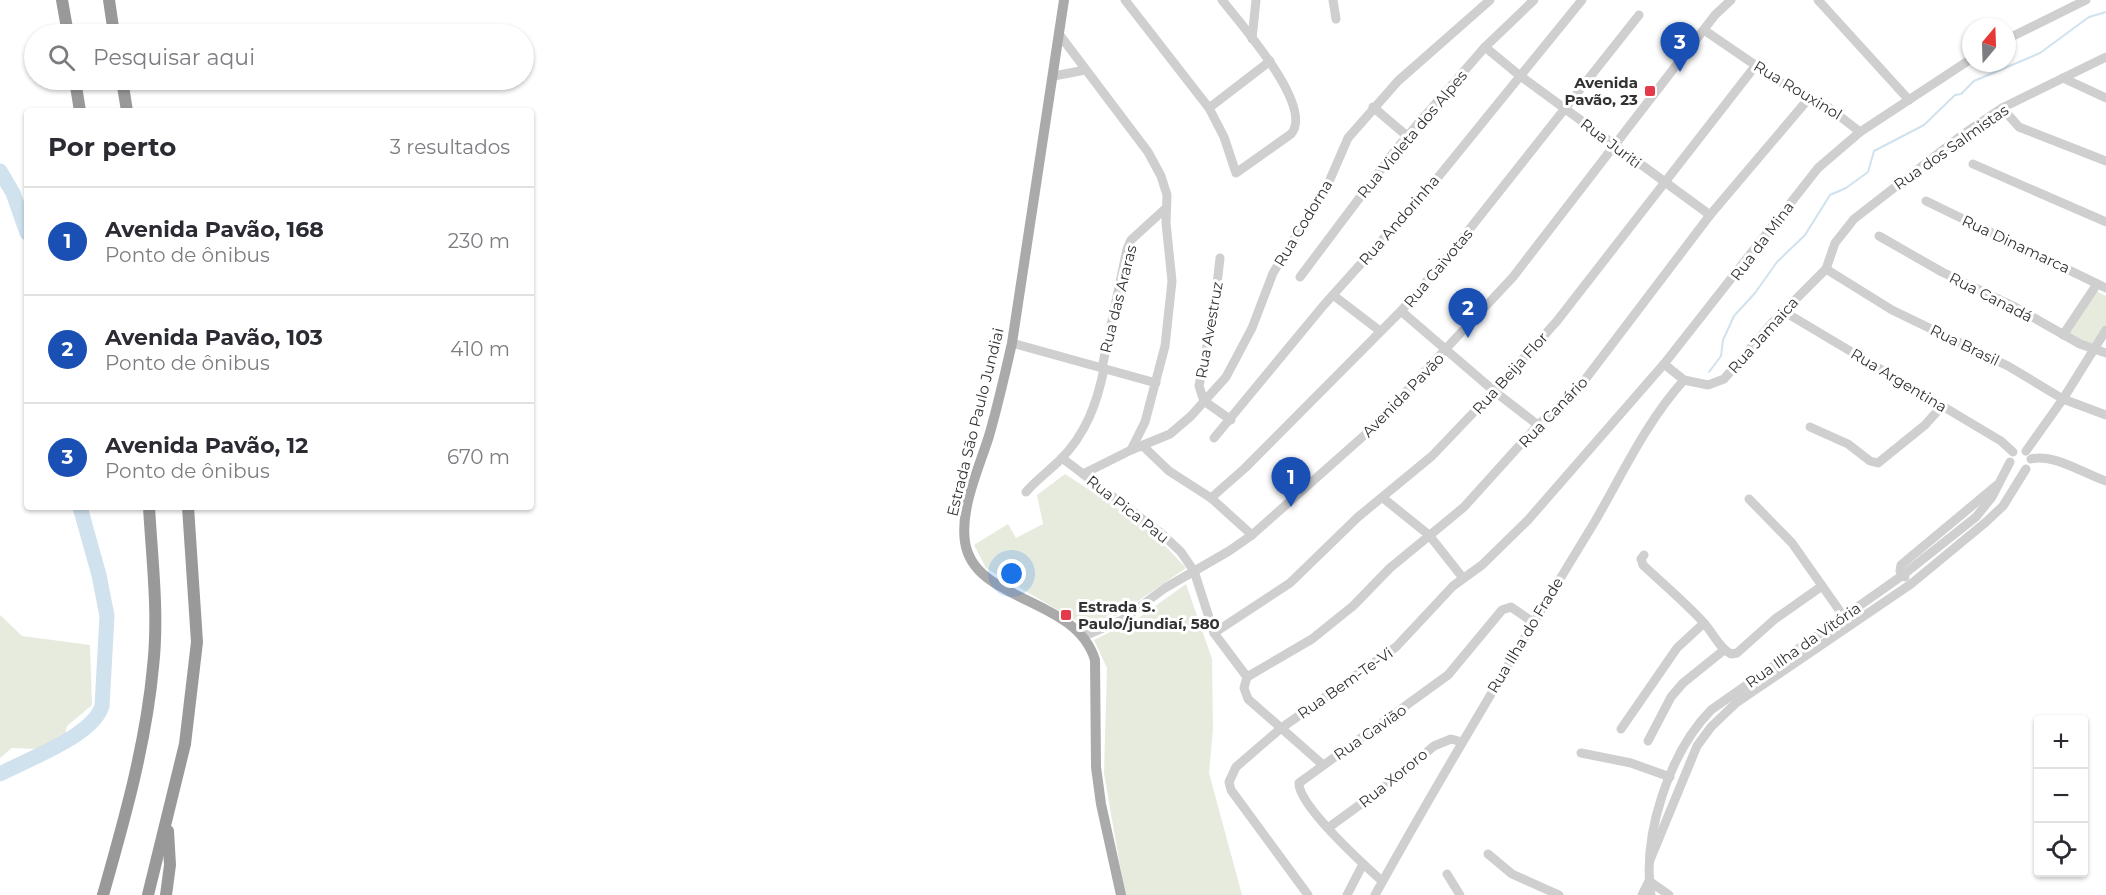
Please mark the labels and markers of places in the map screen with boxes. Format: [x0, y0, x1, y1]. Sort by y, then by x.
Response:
pin: 3 [1660, 22, 1700, 72]
place label: Avenida Pavão, 23 [1565, 73, 1638, 109]
marker: Avenida Pavão, 23 [1643, 84, 1657, 98]
pin: 2 [1448, 288, 1488, 338]
pin: 1 [1272, 458, 1310, 507]
place label: Estrada S. Paulo/jundiaí, 580 [1078, 597, 1220, 633]
marker: Estrada S. Paulo/jundiaí, 580 [1059, 608, 1073, 622]

